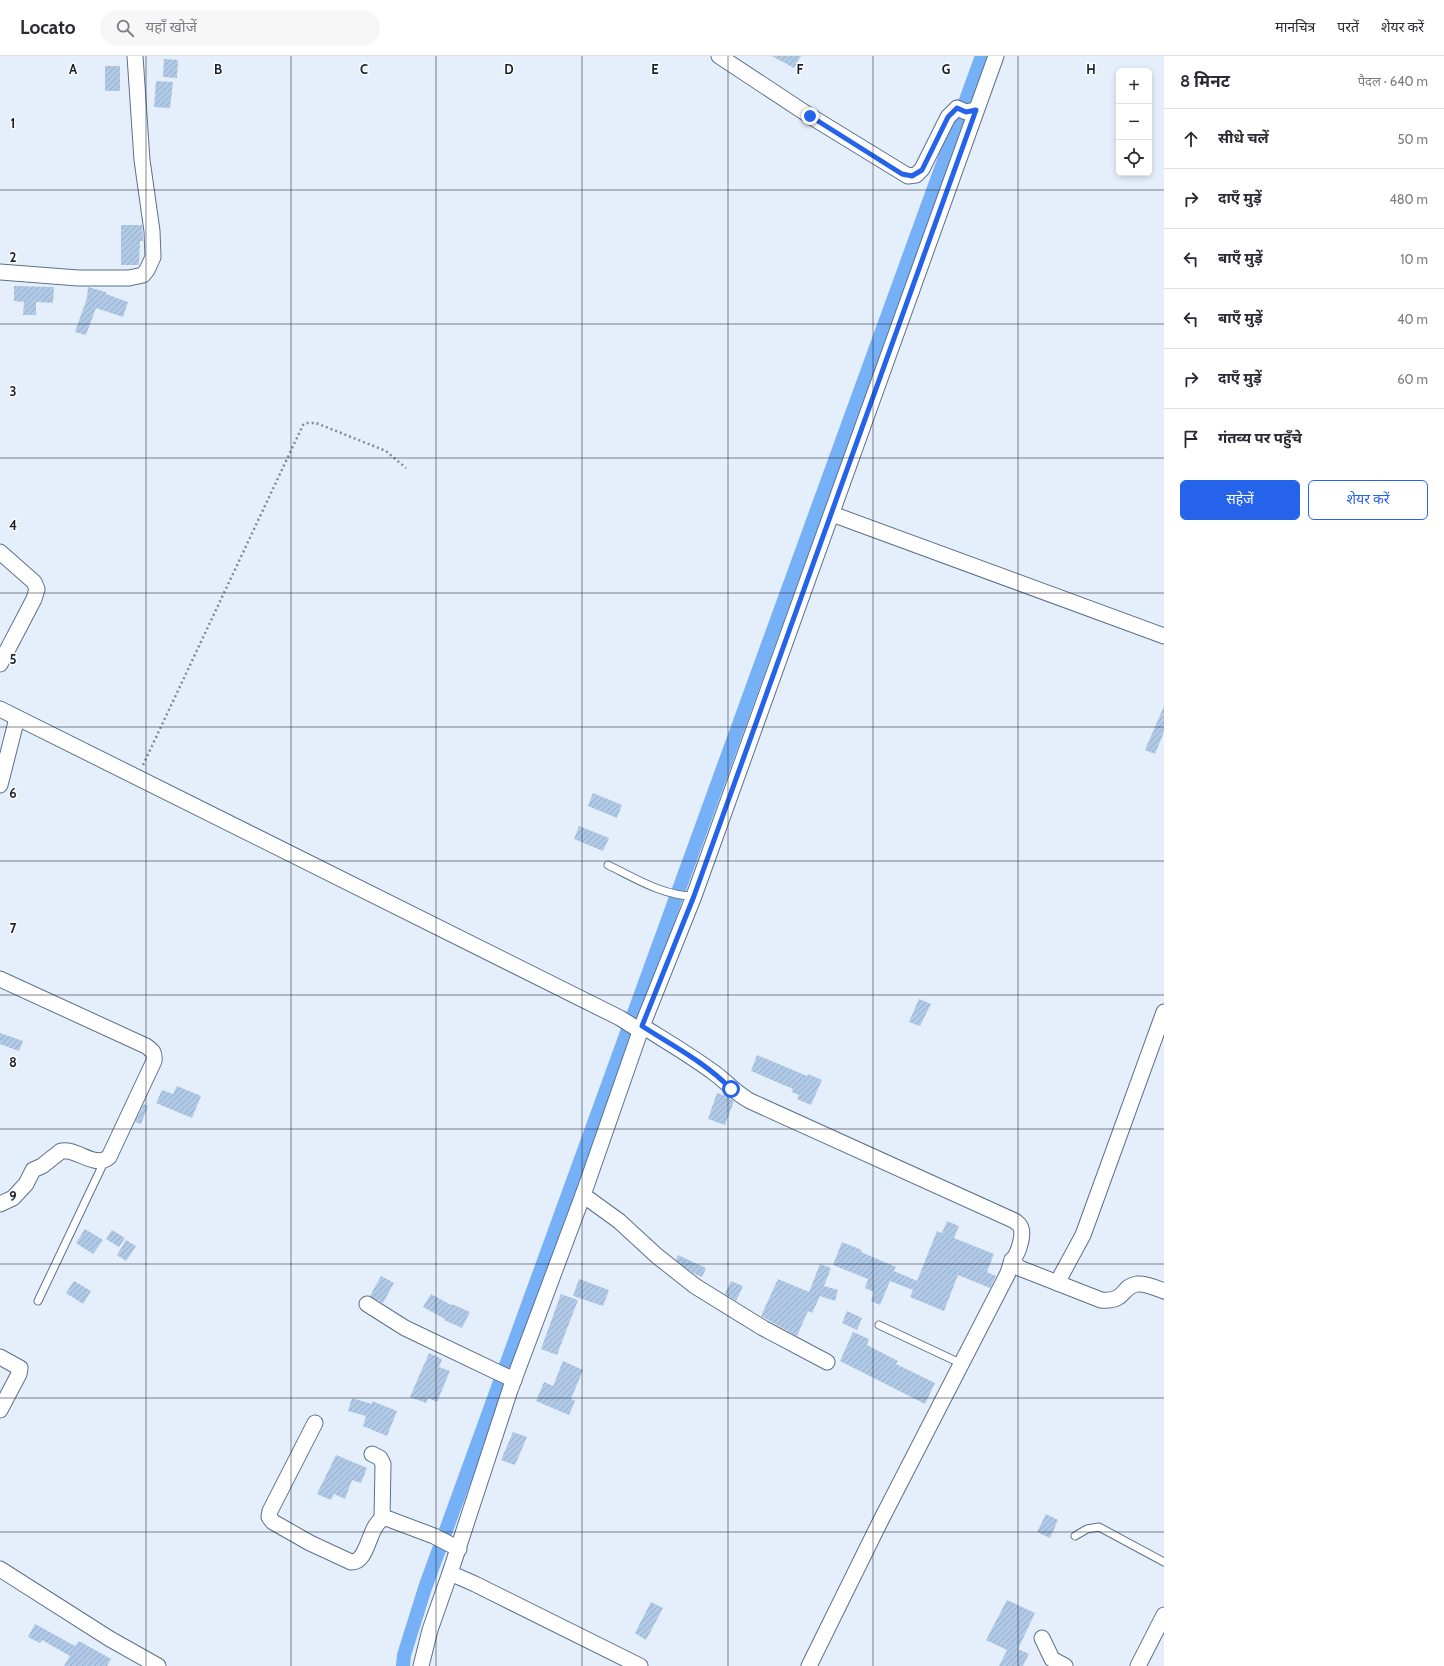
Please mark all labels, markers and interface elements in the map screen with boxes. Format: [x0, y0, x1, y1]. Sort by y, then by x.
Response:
search box [100, 10, 380, 46]
text: Locato [20, 16, 76, 39]
icon: search [114, 17, 136, 39]
text: यहाँ खोजें [146, 18, 197, 36]
text: मानचित्र [1275, 18, 1315, 36]
text: परतें [1337, 18, 1359, 36]
text: शेयर करें [1381, 18, 1424, 36]
text: A [69, 61, 78, 77]
text: B [214, 61, 222, 77]
text: C [360, 61, 368, 77]
text: D [504, 61, 514, 77]
text: E [651, 61, 659, 77]
text: F [797, 61, 804, 77]
text: G [942, 61, 951, 77]
text: H [1086, 61, 1096, 77]
map controls [1116, 68, 1152, 176]
button: + [1116, 68, 1152, 104]
text: 8 मिनट [1180, 71, 1230, 91]
text: पैदल · 640 m [1358, 73, 1428, 89]
button: − [1116, 104, 1152, 140]
route end [801, 107, 819, 125]
text: 1 [11, 115, 15, 131]
icon: ahead [1180, 128, 1202, 150]
text: सीधे चलें [1218, 129, 1269, 147]
text: 50 m [1398, 131, 1428, 147]
button: locate [1116, 140, 1152, 176]
icon: right [1180, 188, 1202, 210]
text: दाएँ मुड़ें [1218, 189, 1262, 207]
text: 480 m [1389, 191, 1428, 207]
icon: left [1180, 248, 1202, 270]
text: 2 [10, 249, 17, 265]
text: बाएँ मुड़ें [1218, 249, 1263, 267]
text: 10 m [1400, 251, 1428, 267]
icon: left [1180, 308, 1202, 330]
text: बाएँ मुड़ें [1218, 309, 1263, 327]
text: 40 m [1397, 311, 1428, 327]
icon: right [1180, 368, 1202, 390]
text: दाएँ मुड़ें [1218, 369, 1262, 387]
text: 60 m [1397, 371, 1428, 387]
text: 3 [9, 383, 17, 399]
icon: arrive [1180, 428, 1202, 450]
text: गंतव्य पर पहुँचे [1218, 429, 1302, 447]
button: सहेजें [1180, 480, 1300, 520]
button: शेयर करें [1308, 480, 1428, 520]
text: 4 [9, 517, 17, 533]
text: 5 [10, 651, 17, 667]
text: 6 [9, 785, 17, 801]
text: 7 [10, 920, 17, 936]
text: 8 [9, 1054, 17, 1070]
route start [722, 1080, 740, 1098]
text: 9 [9, 1188, 17, 1204]

